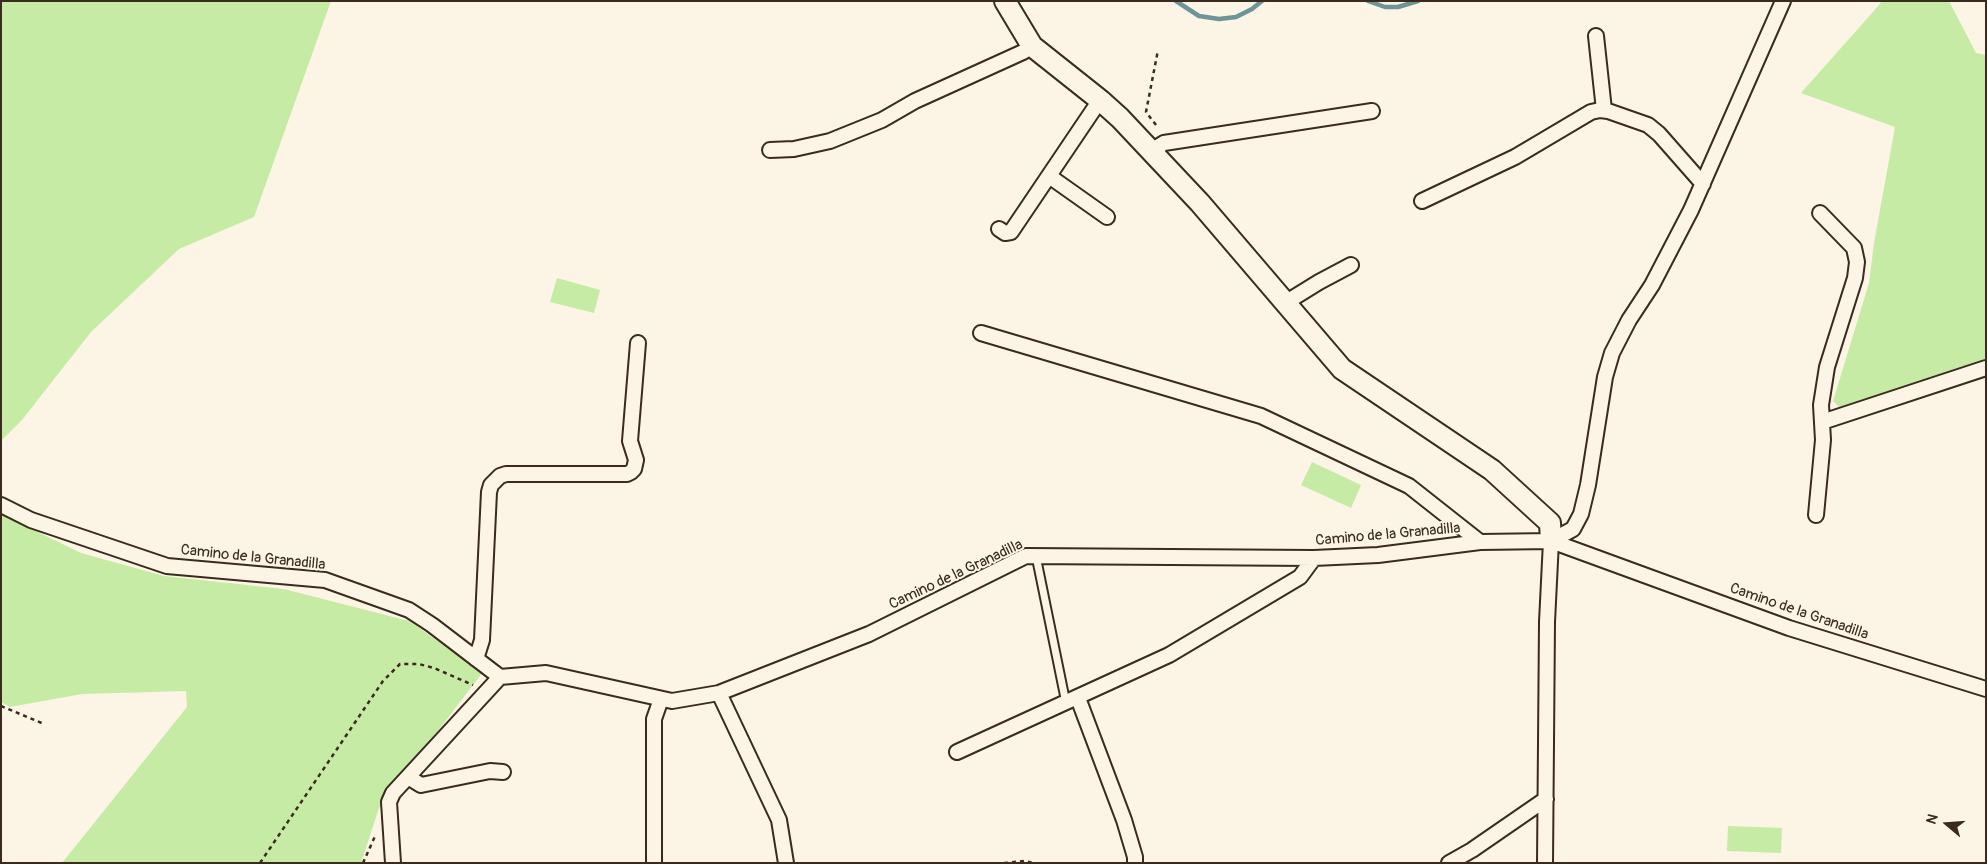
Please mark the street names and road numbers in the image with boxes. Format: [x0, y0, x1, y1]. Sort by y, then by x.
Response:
street label: Camino de la Granadilla [1315, 520, 1461, 550]
street label: Camino de la Granadilla [886, 536, 1026, 614]
street label: Camino de la Granadilla [180, 541, 326, 575]
street label: Camino de la Granadilla [1727, 580, 1871, 644]

